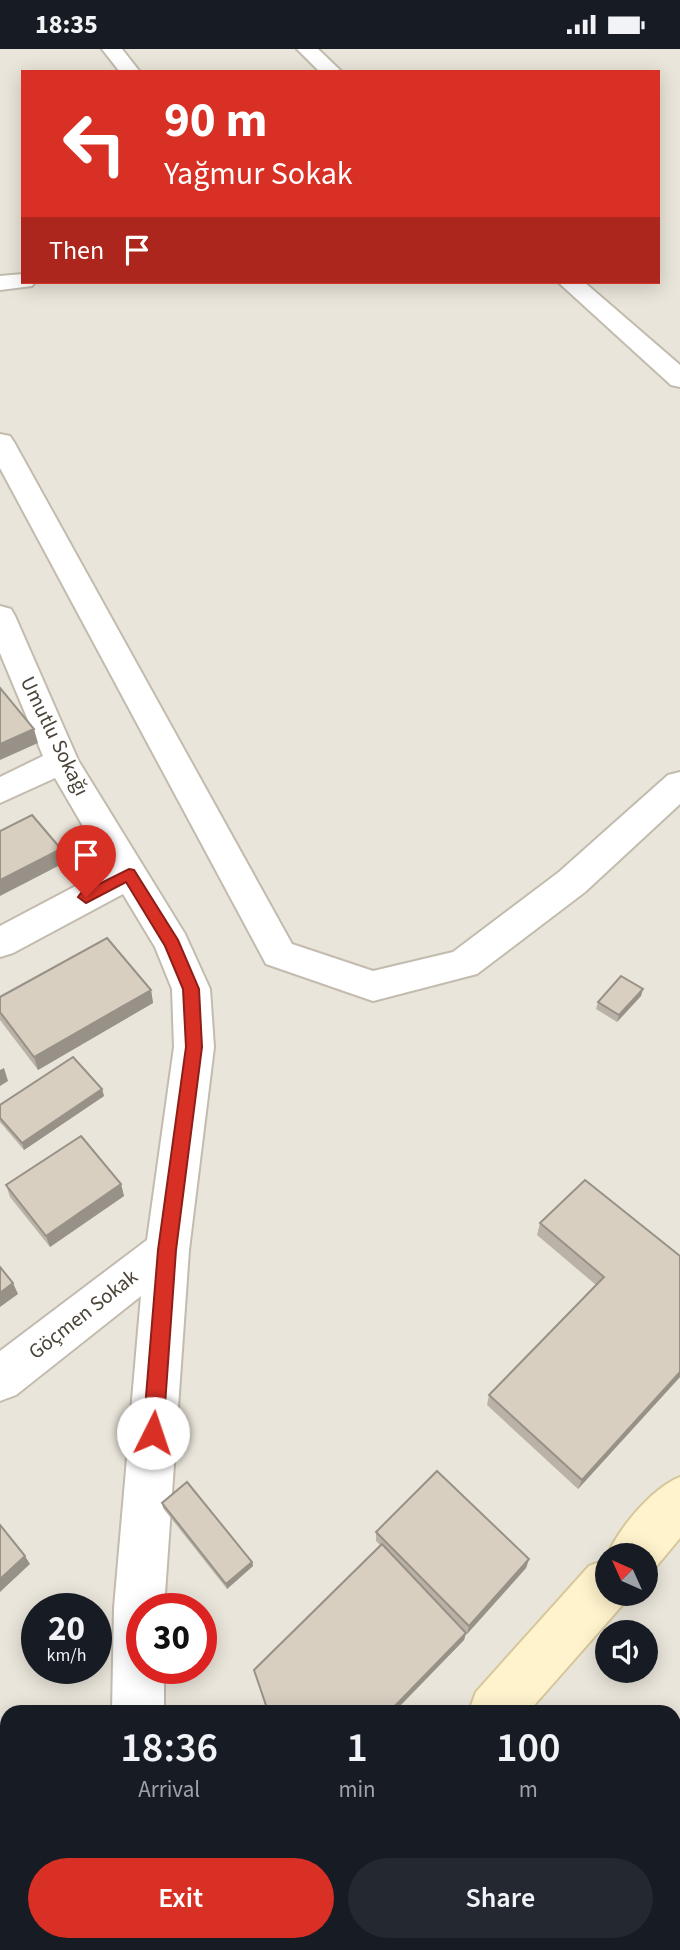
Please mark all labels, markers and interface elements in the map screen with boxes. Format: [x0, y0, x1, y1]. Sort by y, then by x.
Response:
text: 18:35 [35, 6, 98, 43]
text: 90 m [164, 86, 268, 156]
icon: left [49, 98, 140, 189]
text: Yağmur Sokak [164, 151, 353, 197]
icon: arrive [118, 231, 156, 269]
text: Then [49, 232, 104, 269]
street label: Umutlu Sokağı [13, 671, 97, 801]
pin [56, 825, 116, 897]
icon: arrive [67, 836, 105, 874]
street label: Göçmen Sokak [22, 1261, 144, 1366]
position arrow [116, 1396, 190, 1470]
north arrow [595, 1543, 658, 1607]
map controls [595, 1543, 658, 1683]
speed limit sign: 30 [126, 1593, 217, 1684]
text: 20 [48, 1604, 85, 1654]
button: sound [595, 1620, 658, 1683]
text: km/h [47, 1643, 86, 1668]
text: 18:36 [120, 1718, 218, 1778]
text: 1 [346, 1718, 368, 1778]
text: 100 [496, 1718, 561, 1778]
text: Arrival [138, 1773, 200, 1806]
text: min [338, 1773, 376, 1806]
text: m [519, 1773, 538, 1806]
button: Exit [28, 1858, 334, 1938]
button: Share [348, 1858, 653, 1938]

